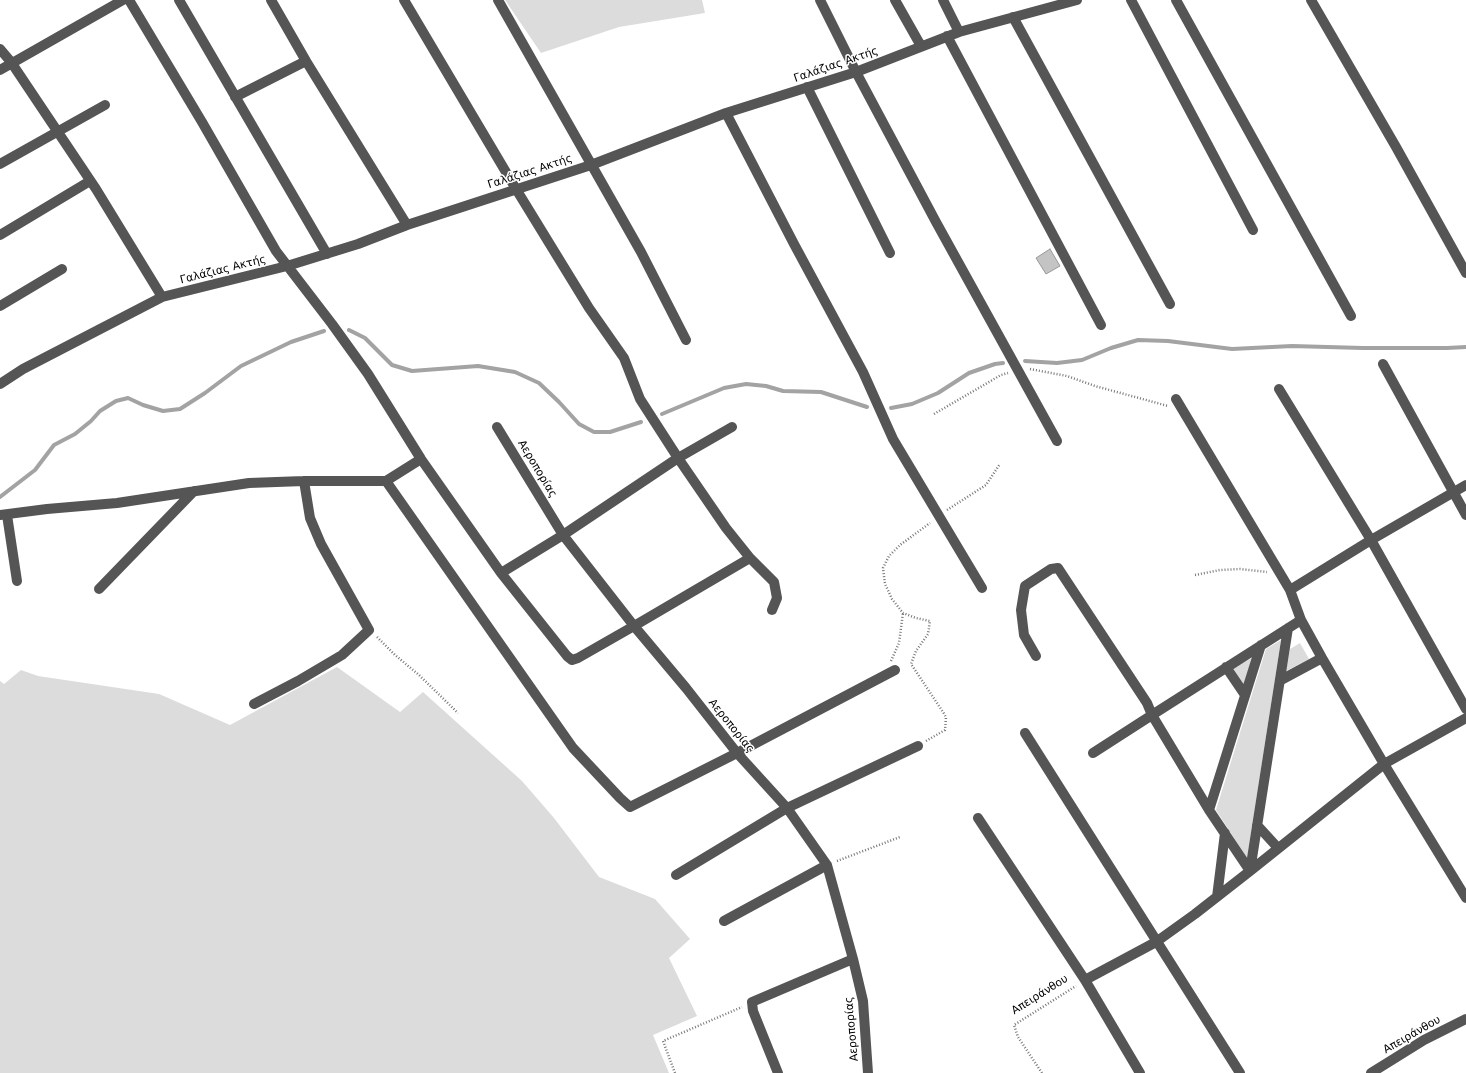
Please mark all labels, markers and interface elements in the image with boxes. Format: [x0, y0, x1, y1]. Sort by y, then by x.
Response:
street label: Γαλάζιας Ακτής [792, 44, 880, 86]
street label: Γαλάζιας Ακτής [486, 152, 574, 192]
street label: Γαλάζιας Ακτής [179, 253, 267, 287]
street label: Αεροπορίας [515, 438, 559, 500]
street label: Αεροπορίας [705, 697, 757, 755]
street label: Απειράνθου [1009, 972, 1071, 1018]
street label: Αεροπορίας [843, 996, 861, 1062]
street label: Απειράνθου [1381, 1013, 1443, 1057]

